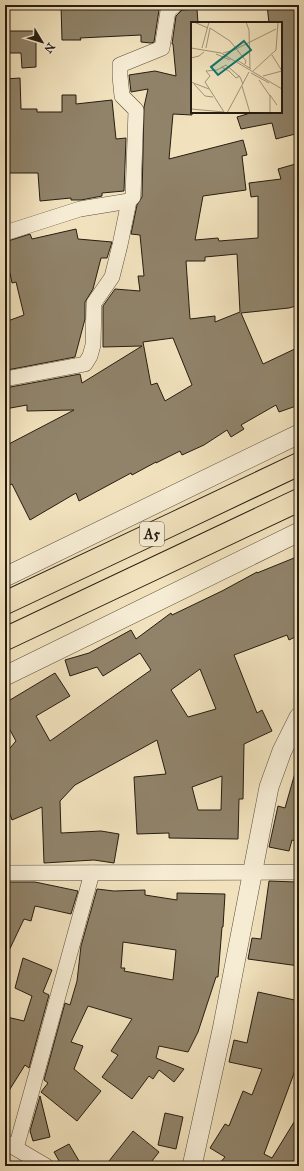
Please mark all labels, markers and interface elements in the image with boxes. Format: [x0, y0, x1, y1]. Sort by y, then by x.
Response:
north arrow [22, 22, 62, 62]
inset map [191, 22, 282, 113]
text: N [41, 40, 57, 56]
road number: A5 [140, 522, 164, 546]

